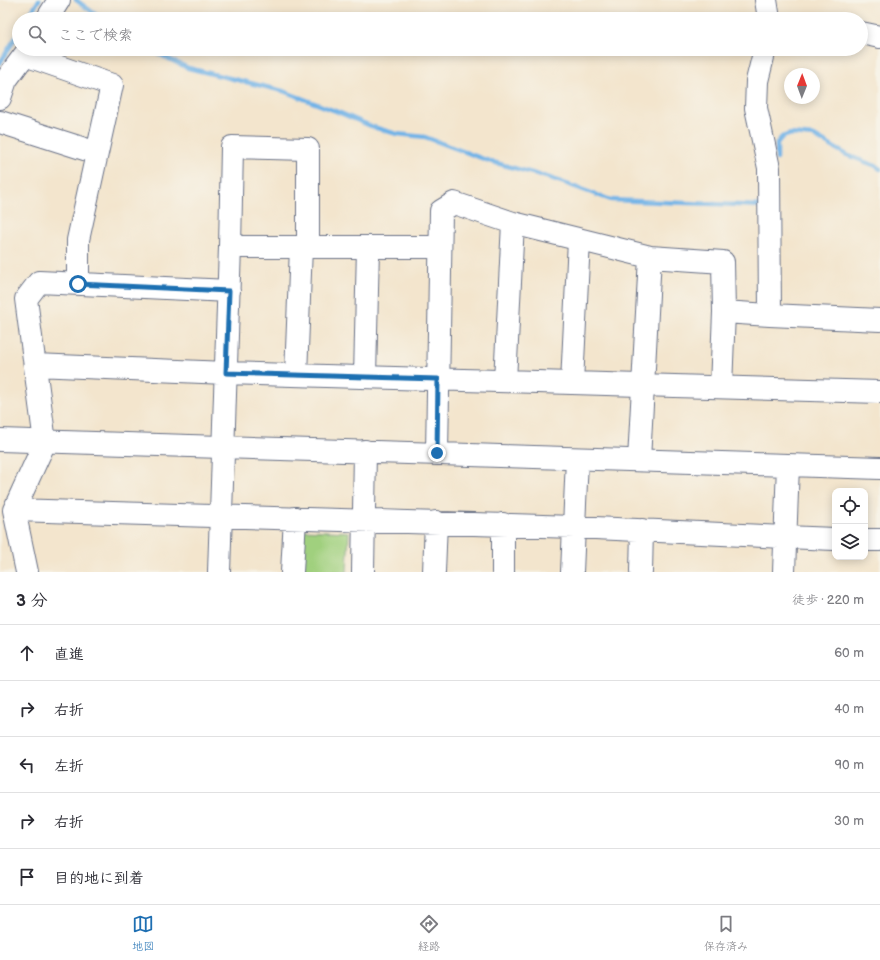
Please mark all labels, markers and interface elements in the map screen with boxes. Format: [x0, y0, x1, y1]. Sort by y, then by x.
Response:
search box [12, 12, 868, 56]
icon: search [26, 23, 48, 45]
text: ここで検索 [58, 26, 133, 45]
north arrow [784, 68, 820, 104]
route start [69, 275, 87, 293]
route end [428, 444, 446, 462]
map controls [832, 488, 868, 560]
button: locate [832, 488, 868, 524]
button: layers [832, 524, 868, 560]
text: 3 分 [16, 591, 48, 611]
text: 徒歩 · 220 m [792, 592, 864, 608]
icon: ahead [16, 642, 38, 664]
text: 直進 [54, 645, 84, 664]
text: 60 m [834, 645, 864, 661]
icon: right [16, 698, 38, 720]
text: 右折 [54, 701, 84, 720]
text: 40 m [834, 701, 864, 717]
icon: left [16, 754, 38, 776]
text: 左折 [54, 757, 84, 776]
text: 90 m [835, 757, 864, 773]
icon: right [16, 810, 38, 832]
text: 右折 [54, 813, 84, 832]
text: 30 m [834, 813, 864, 829]
icon: arrive [16, 866, 38, 888]
text: 目的地に到着 [54, 869, 144, 888]
tab: 地図 [132, 913, 154, 953]
tab: 経路 [418, 913, 440, 953]
tab: 保存済み [704, 913, 748, 953]

